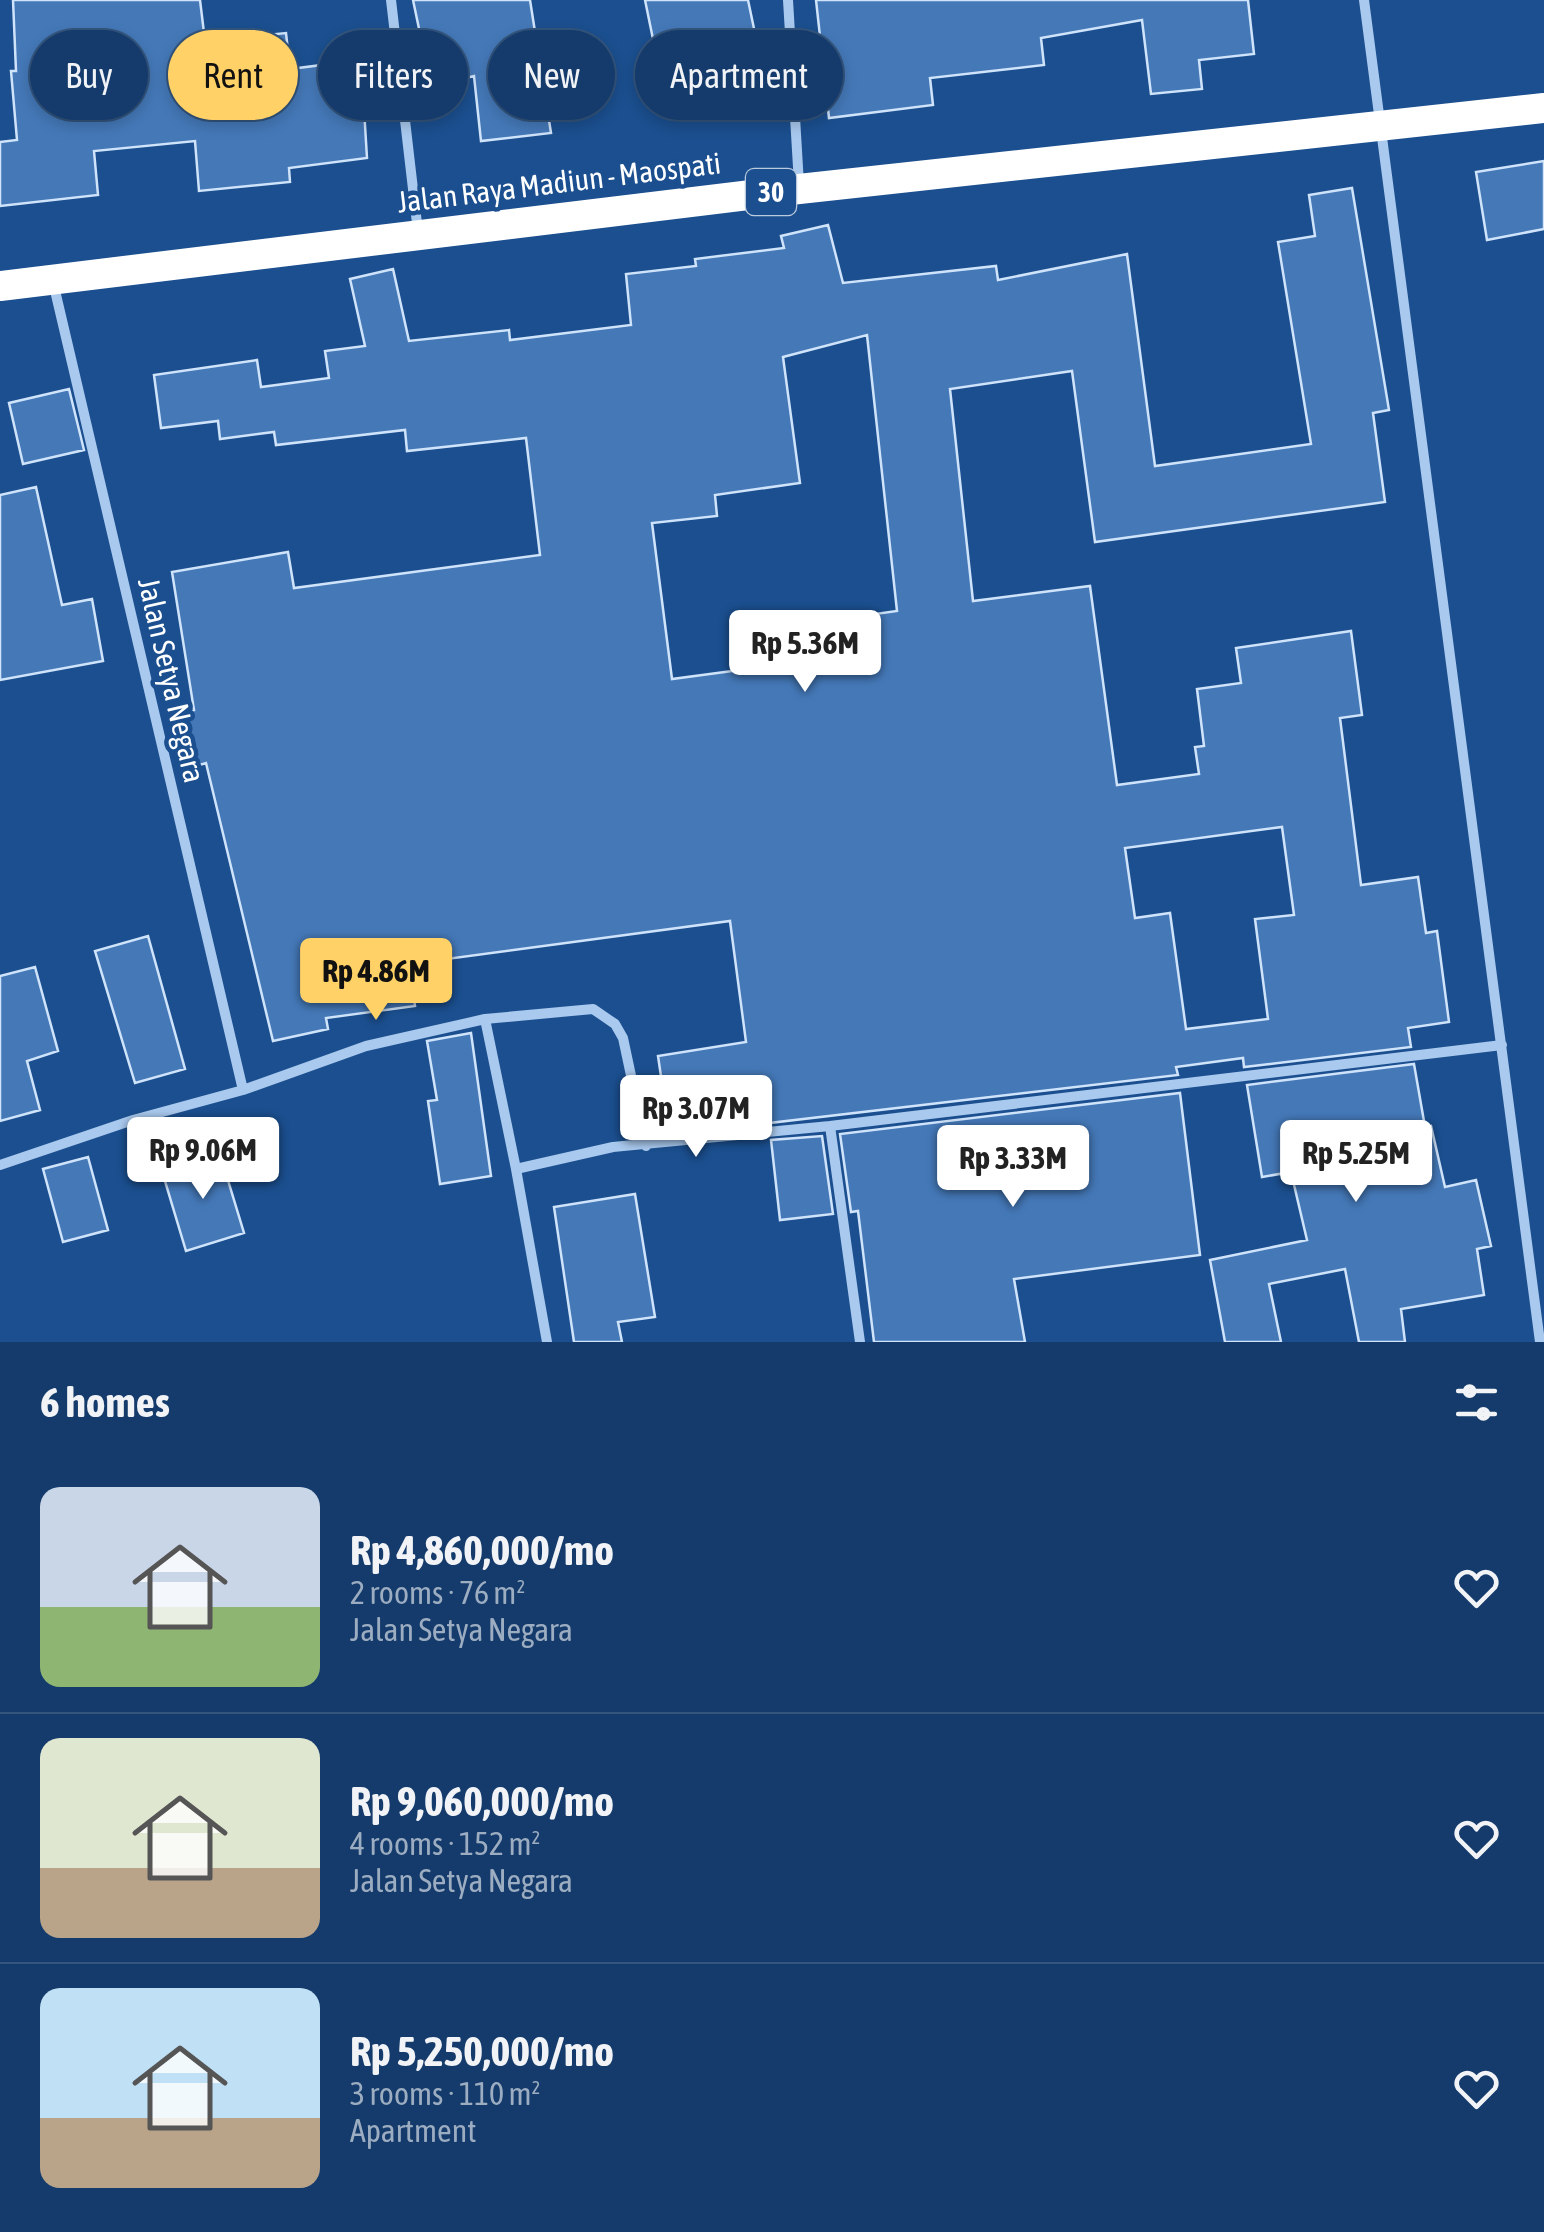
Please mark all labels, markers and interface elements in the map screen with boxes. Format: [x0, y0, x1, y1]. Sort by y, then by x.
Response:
chip: Buy [30, 30, 148, 120]
chip: Rent [168, 30, 298, 120]
chip: Filters [318, 30, 468, 120]
chip: New [488, 30, 615, 120]
chip: Apartment [635, 30, 843, 120]
street label: Jalan Raya Madiun - Maospati [395, 145, 723, 219]
road number: 30 [746, 169, 796, 215]
street label: Jalan Setya Negara [132, 574, 212, 786]
pin: Rp 5.36M [702, 610, 908, 695]
text: Rp 5.36M [751, 624, 859, 661]
pin: Rp 4.86M [273, 938, 479, 1023]
text: Rp 4.86M [322, 952, 430, 989]
pin: Rp 3.07M [593, 1075, 799, 1160]
text: Rp 3.07M [642, 1089, 750, 1126]
pin: Rp 9.06M [100, 1117, 306, 1202]
pin: Rp 5.25M [1253, 1120, 1459, 1205]
pin: Rp 3.33M [910, 1125, 1116, 1210]
text: Rp 9.06M [149, 1131, 257, 1168]
text: Rp 5.25M [1302, 1134, 1410, 1171]
text: Rp 3.33M [959, 1139, 1067, 1176]
icon: filters [1449, 1375, 1504, 1430]
text: 6 homes [40, 1378, 170, 1426]
text: Rp 4,860,000/mo [350, 1526, 614, 1574]
icon: home [120, 1527, 240, 1647]
icon: heart [1449, 1560, 1504, 1615]
text: 2 rooms · 76 m² [350, 1574, 525, 1611]
text: Jalan Setya Negara [350, 1611, 573, 1648]
text: Rp 9,060,000/mo [350, 1777, 614, 1825]
icon: home [120, 1778, 240, 1898]
icon: heart [1449, 1811, 1504, 1866]
text: 4 rooms · 152 m² [350, 1825, 540, 1862]
text: Jalan Setya Negara [350, 1862, 573, 1899]
text: Rp 5,250,000/mo [350, 2027, 614, 2075]
icon: home [120, 2028, 240, 2148]
icon: heart [1449, 2061, 1504, 2116]
text: 3 rooms · 110 m² [350, 2075, 540, 2112]
text: Apartment [350, 2112, 476, 2149]

